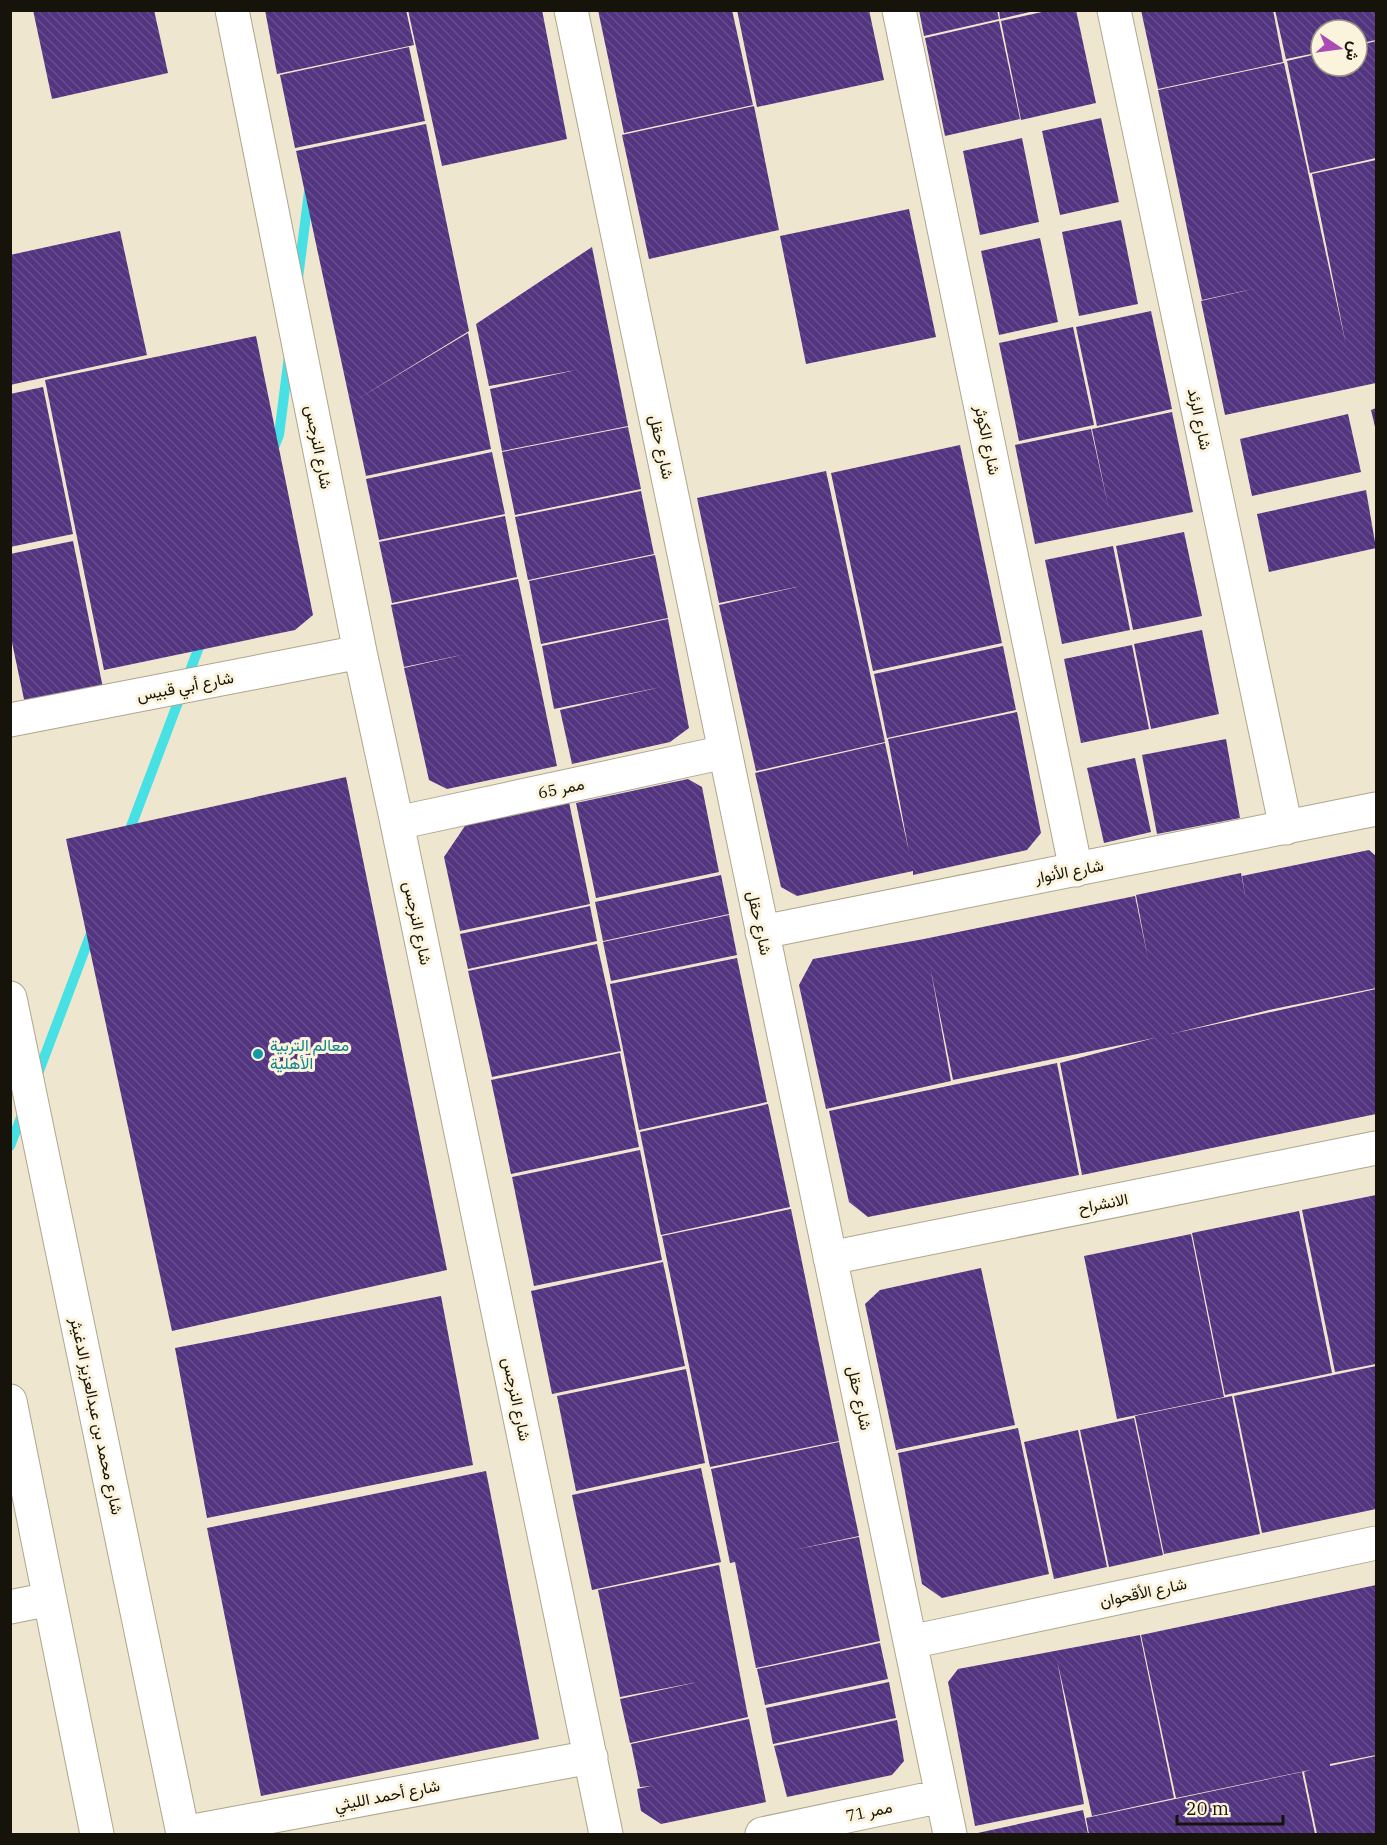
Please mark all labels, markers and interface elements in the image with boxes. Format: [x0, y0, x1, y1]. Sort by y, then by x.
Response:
north arrow [1309, 18, 1369, 78]
text: ش [1342, 40, 1366, 63]
street label: شارع الرئد [1182, 386, 1216, 452]
street label: شارع الكوثر [969, 402, 1005, 477]
street label: شارع النرجس [299, 403, 337, 491]
street label: شارع حقل [643, 413, 679, 481]
street label: شارع أبي قبيس [135, 667, 236, 709]
street label: ممر 65 [536, 773, 586, 804]
street label: شارع الأنوار [1032, 855, 1105, 890]
street label: شارع النرجس [397, 879, 437, 967]
street label: شارع حقل [741, 889, 777, 957]
place label: معالم التربية الأهلية [270, 1035, 349, 1073]
marker: معالم التربية الأهلية [251, 1047, 265, 1061]
street label: الانشراح [1076, 1188, 1130, 1220]
street label: شارع محمد بن عبدالعزيز الدغيثر [64, 1315, 128, 1517]
street label: شارع النرجس [496, 1355, 536, 1443]
street label: شارع حقل [841, 1364, 877, 1432]
street label: شارع الأقحوان [1098, 1573, 1189, 1613]
street label: شارع أحمد الليثي [333, 1775, 442, 1819]
scale bar [1177, 1788, 1284, 1826]
street label: ممر 71 [844, 1796, 894, 1827]
text: 20 m [1186, 1797, 1229, 1820]

